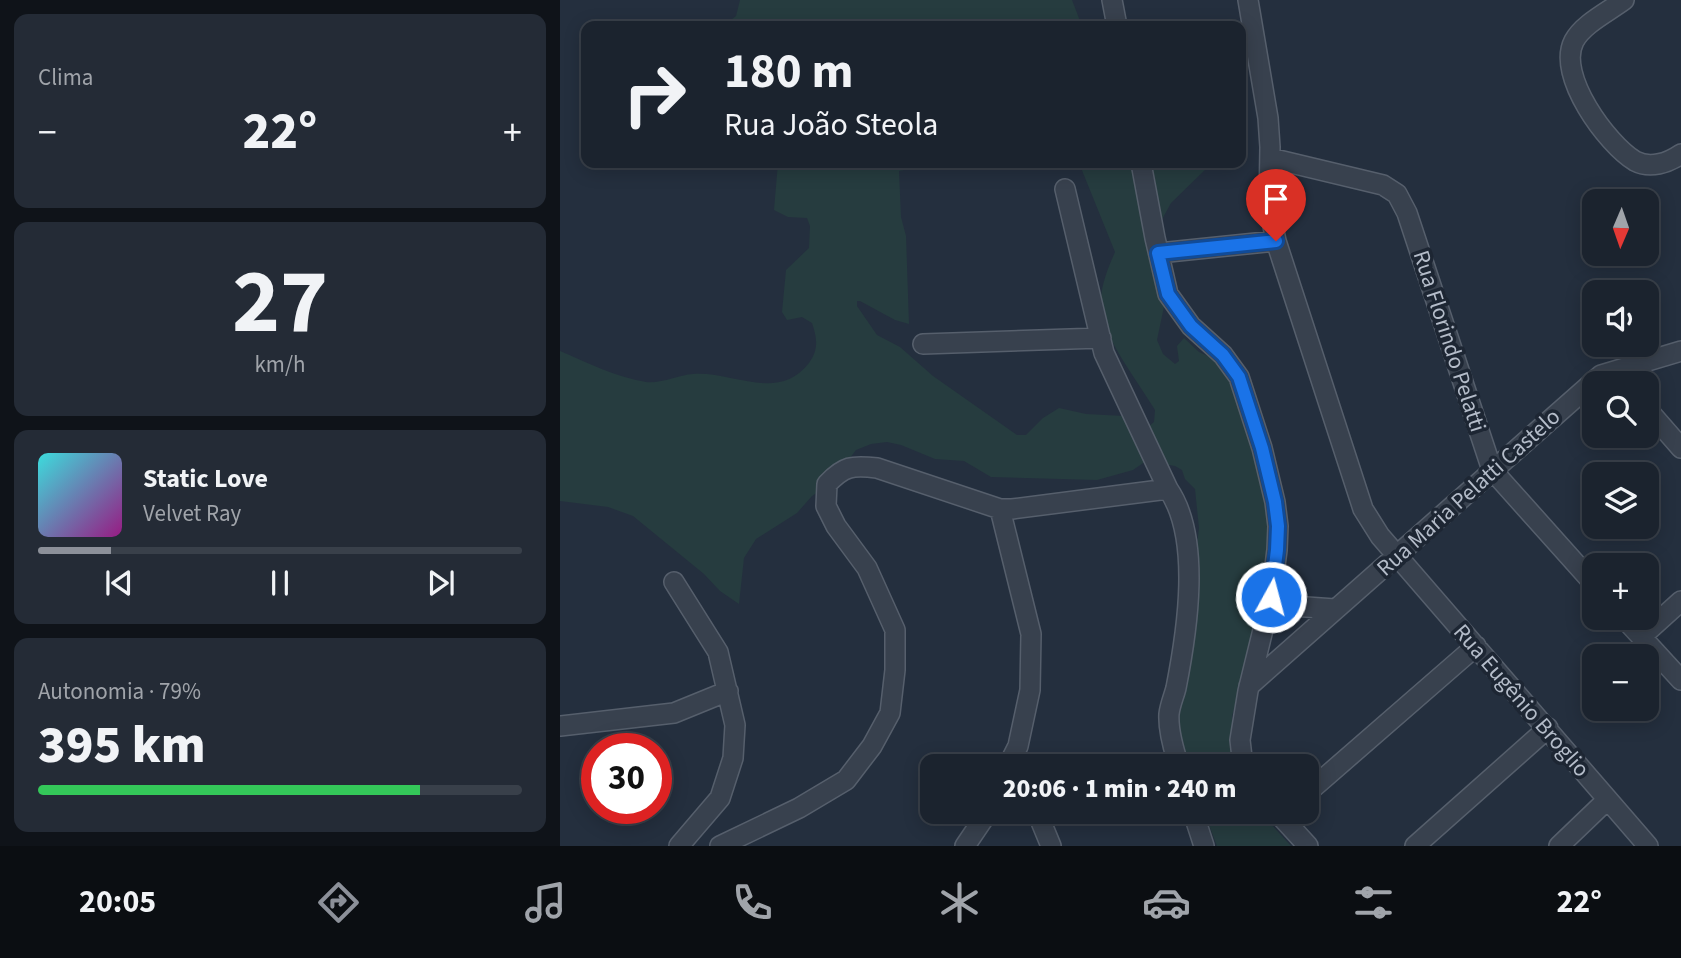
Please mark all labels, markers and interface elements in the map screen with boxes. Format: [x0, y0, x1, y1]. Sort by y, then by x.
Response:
text: 180 m [724, 37, 853, 107]
icon: right [609, 49, 700, 140]
text: Clima [38, 61, 93, 94]
text: 22° [243, 95, 317, 169]
text: Rua João Steola [724, 102, 938, 148]
text: − [38, 106, 57, 160]
text: + [503, 106, 522, 160]
pin [1246, 169, 1306, 241]
icon: arrive [1257, 180, 1295, 218]
north arrow [1582, 189, 1659, 266]
map controls [1582, 189, 1659, 721]
text: 27 [232, 238, 328, 367]
street label: Rua Florindo Pelatti [1405, 246, 1494, 436]
button: sound [1582, 280, 1659, 357]
text: km/h [254, 348, 306, 381]
button: search [1582, 371, 1659, 448]
street label: Rua Maria Pelatti Castelo [1369, 401, 1568, 584]
text: Static Love [143, 460, 268, 497]
button: layers [1582, 462, 1659, 539]
text: Velvet Ray [143, 497, 241, 530]
button: + [1582, 553, 1659, 630]
position arrow [1234, 560, 1308, 634]
icon: previous [100, 564, 138, 602]
icon: pause [261, 564, 299, 602]
icon: next [422, 564, 460, 602]
street label: Rua Eugênio Broglio [1446, 616, 1598, 784]
button: − [1582, 644, 1659, 721]
text: Autonomia · 79% [38, 675, 201, 708]
text: 395 km [38, 709, 206, 783]
speed limit sign: 30 [581, 733, 672, 824]
text: 20:06 · 1 min · 240 m [1003, 770, 1236, 807]
icon: directions [314, 878, 363, 927]
icon: music [521, 878, 570, 927]
icon: phone [728, 878, 777, 927]
icon: climate [935, 878, 984, 927]
icon: car [1142, 878, 1191, 927]
icon: filters [1349, 878, 1398, 927]
text: 20:05 [79, 879, 156, 925]
text: 22° [1556, 879, 1602, 925]

